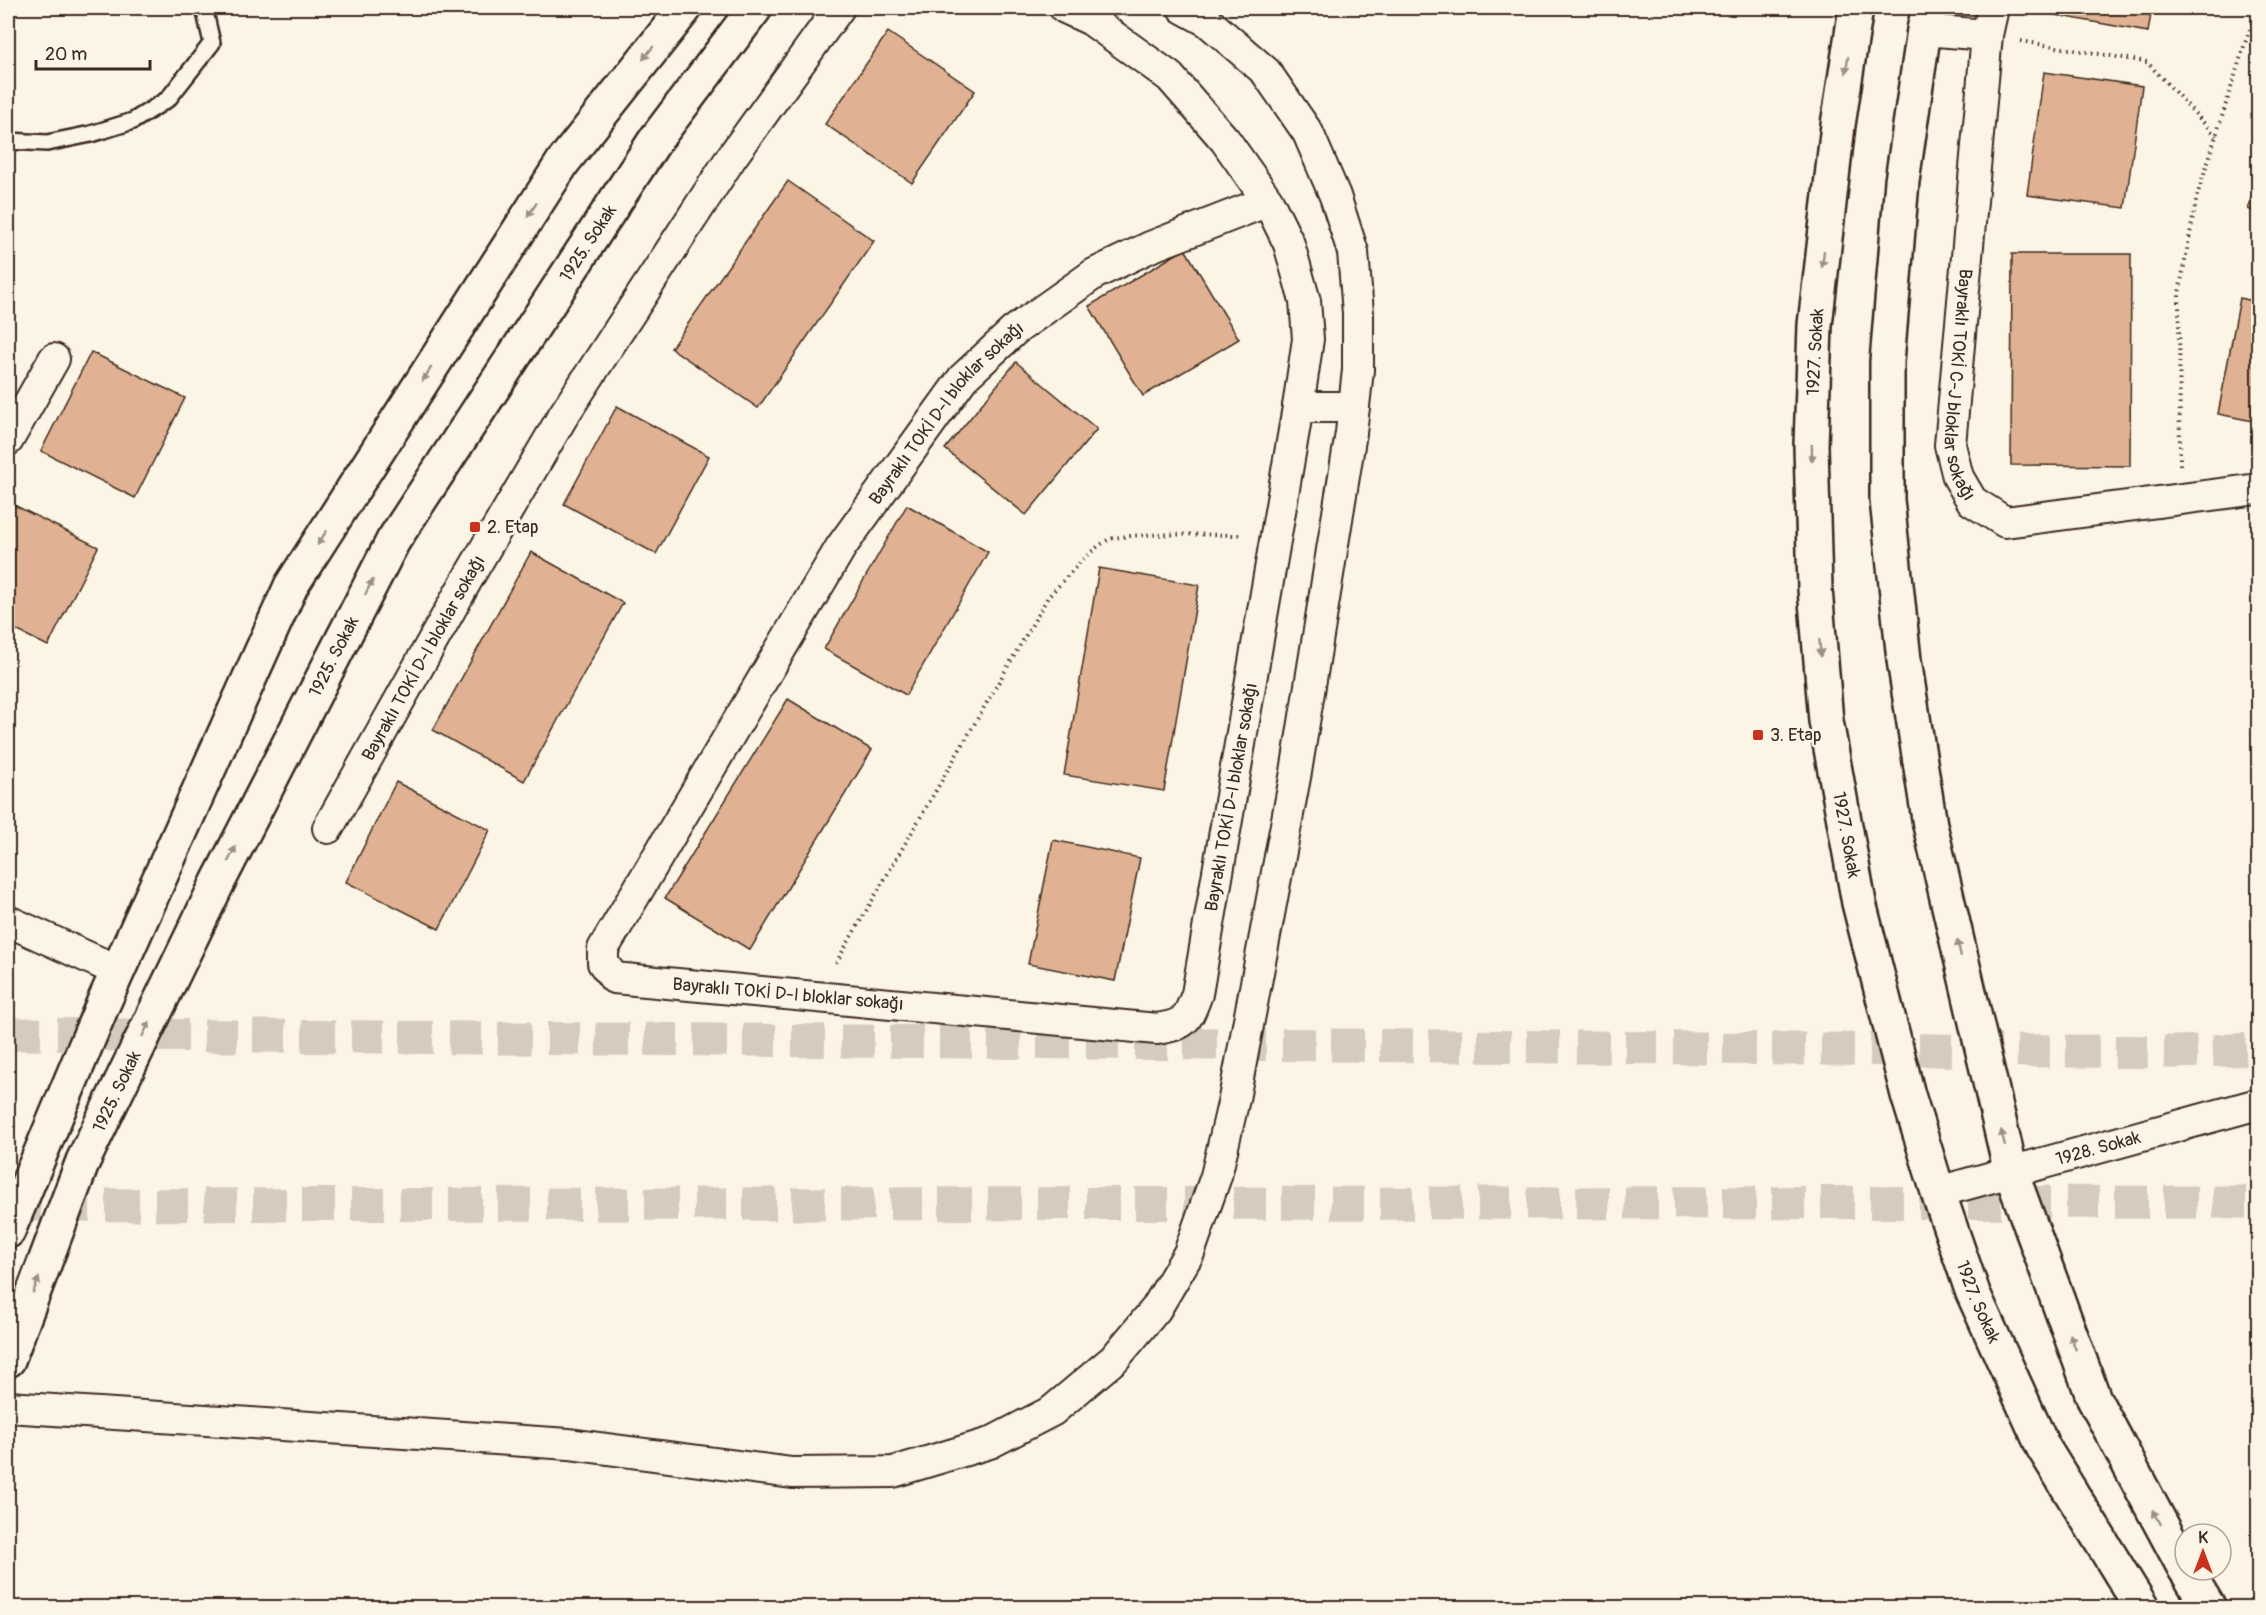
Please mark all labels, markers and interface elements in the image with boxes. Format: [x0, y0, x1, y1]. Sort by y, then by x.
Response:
scale bar [36, 33, 150, 71]
text: 20 m [45, 43, 87, 66]
one-way arrow [643, 46, 655, 61]
one-way arrow [1843, 56, 1852, 75]
street label: 1925. Sokak [555, 200, 622, 286]
one-way arrow [526, 201, 538, 217]
one-way arrow [1818, 249, 1827, 268]
street label: Bayraklı TOKİ C-J bloklar sokağı [1938, 268, 1980, 505]
street label: 1927. Sokak [1802, 307, 1829, 396]
street label: Bayraklı TOKİ D-I bloklar sokağı [864, 317, 1028, 509]
one-way arrow [421, 366, 432, 382]
one-way arrow [1807, 444, 1816, 463]
place label: 2. Etap [487, 516, 538, 539]
marker: 2. Etap [468, 520, 482, 534]
one-way arrow [316, 530, 327, 546]
street label: Bayraklı TOKİ D-I bloklar sokağı [357, 551, 491, 765]
one-way arrow [364, 579, 374, 596]
street label: 1925. Sokak [304, 612, 365, 701]
one-way arrow [1815, 639, 1825, 658]
street label: Bayraklı TOKİ D-I bloklar sokağı [1200, 681, 1263, 913]
place label: 3. Etap [1770, 724, 1821, 747]
marker: 3. Etap [1751, 728, 1765, 742]
street label: 1927. Sokak [1827, 790, 1865, 880]
one-way arrow [227, 846, 237, 863]
one-way arrow [1953, 939, 1963, 957]
street label: Bayraklı TOKİ D-I bloklar sokağı [671, 973, 904, 1016]
one-way arrow [142, 1021, 151, 1038]
street label: 1925. Sokak [88, 1047, 147, 1136]
street label: 1928. Sokak [2053, 1126, 2144, 1171]
one-way arrow [1998, 1128, 2007, 1147]
street label: 1927. Sokak [1951, 1258, 2006, 1347]
one-way arrow [31, 1276, 41, 1294]
one-way arrow [2068, 1333, 2077, 1351]
one-way arrow [2152, 1509, 2162, 1526]
north arrow [2173, 1522, 2233, 1582]
text: K [2198, 1528, 2208, 1548]

